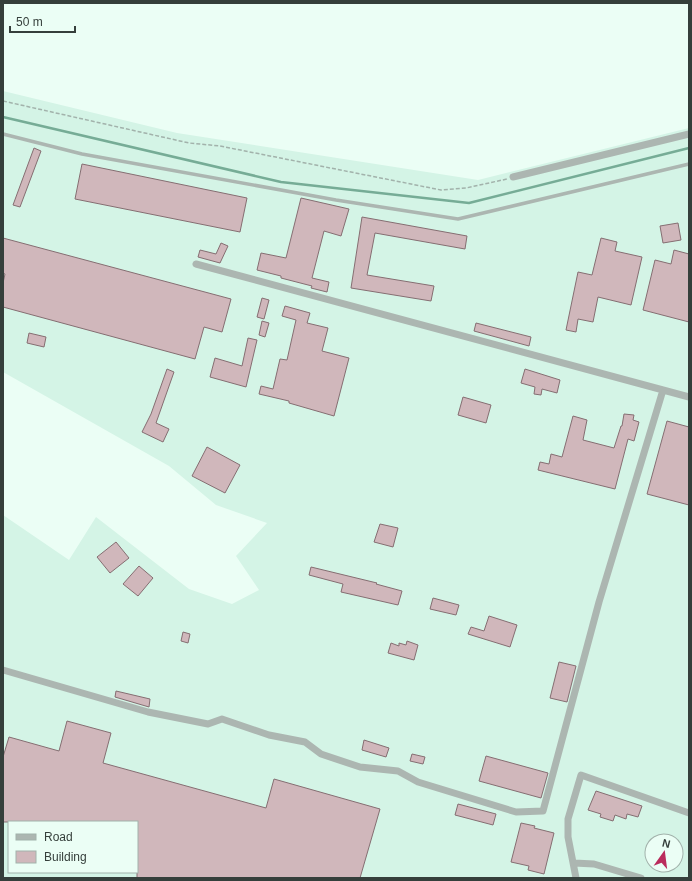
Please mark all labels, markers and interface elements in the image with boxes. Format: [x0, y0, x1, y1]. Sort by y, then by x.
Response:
scale bar [10, 8, 75, 34]
text: 50 m [16, 15, 43, 29]
legend [8, 821, 138, 873]
text: Road [44, 830, 73, 844]
north arrow [644, 833, 684, 873]
text: N [661, 837, 672, 850]
text: Building [44, 850, 87, 864]

